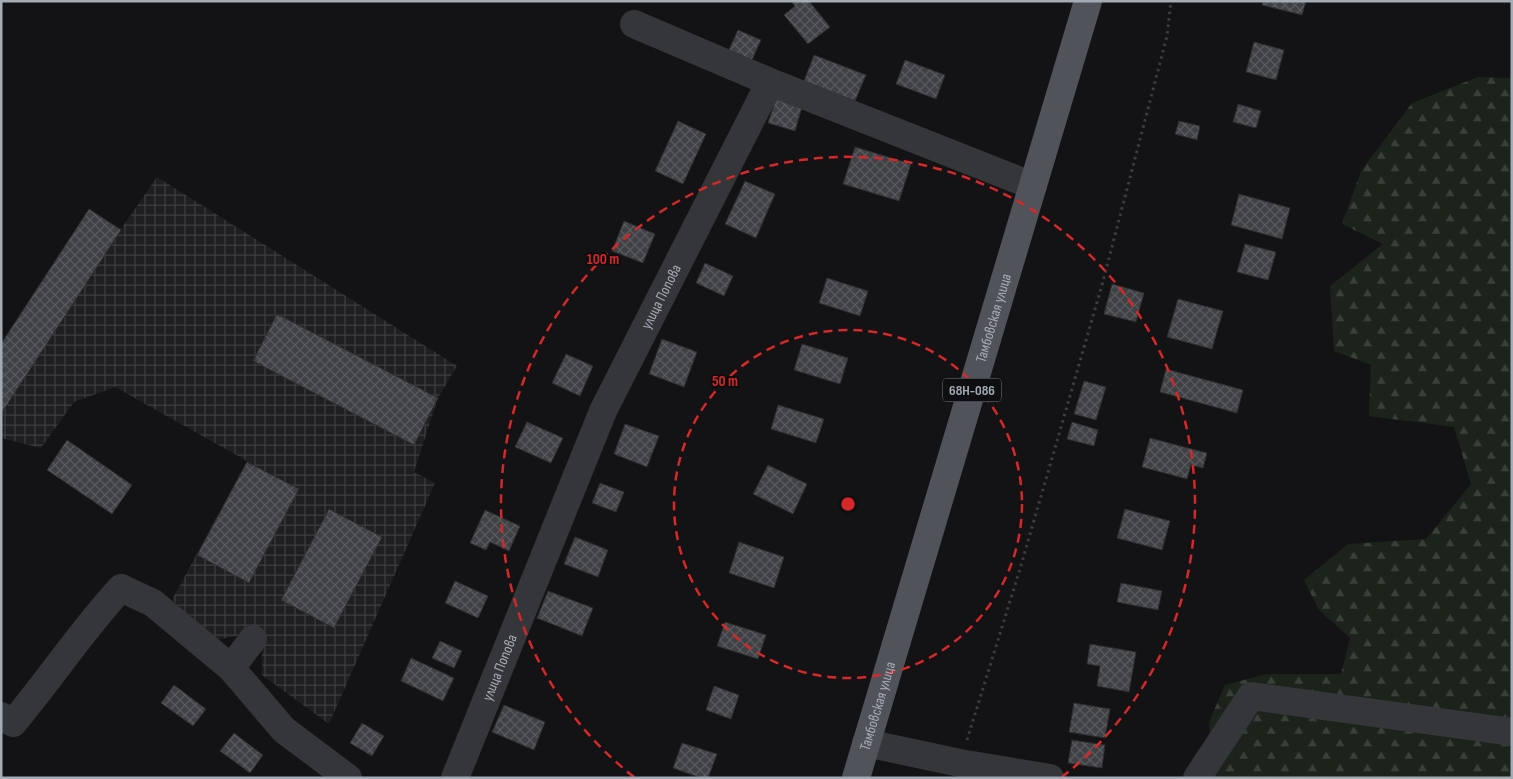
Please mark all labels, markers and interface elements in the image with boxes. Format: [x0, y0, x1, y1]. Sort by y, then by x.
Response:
text: 100 m [587, 250, 619, 269]
street label: улица Попова [637, 261, 686, 332]
street label: Тамбовская улица [972, 271, 1016, 365]
text: 50 m [712, 372, 738, 391]
road number: 68Н-086 [943, 378, 1001, 402]
centre of rings [839, 495, 857, 513]
street label: улица Попова [478, 631, 522, 704]
street label: Тамбовская улица [856, 659, 900, 753]

